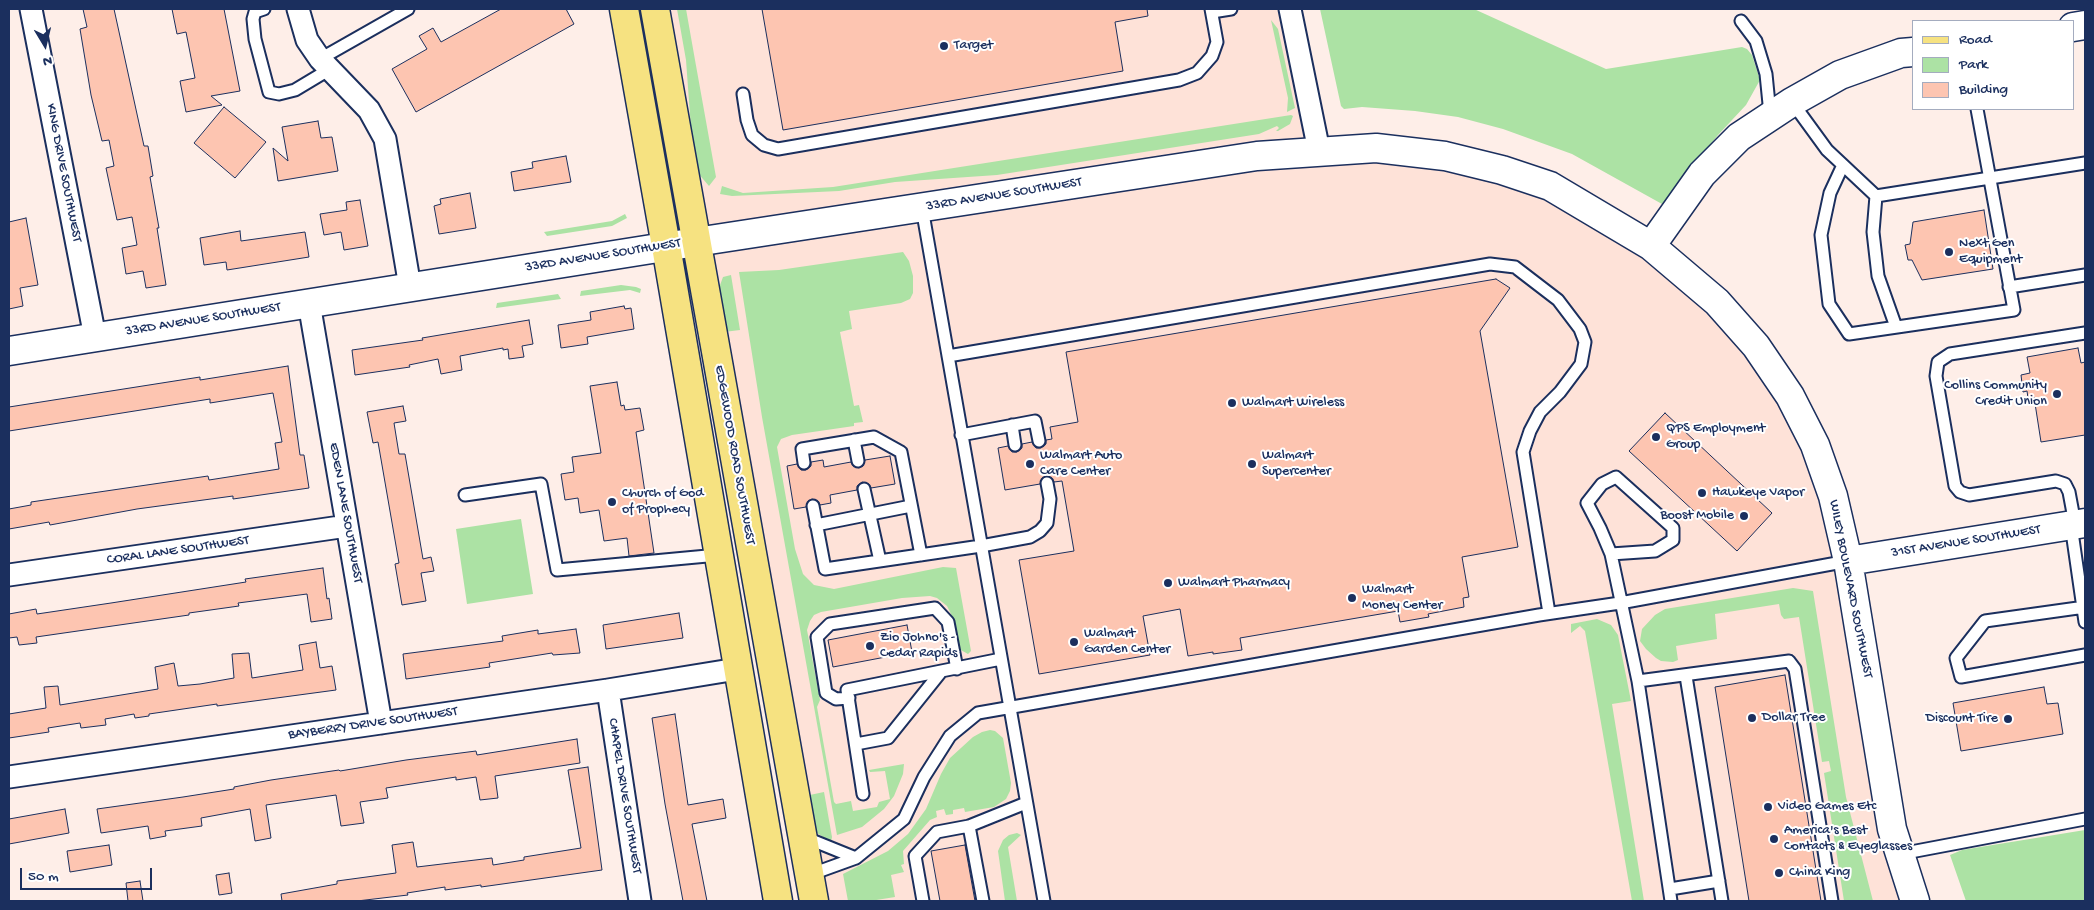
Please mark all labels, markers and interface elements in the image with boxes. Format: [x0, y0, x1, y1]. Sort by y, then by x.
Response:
north arrow [20, 20, 70, 70]
legend [1912, 20, 2074, 110]
text: Road [1959, 31, 1992, 49]
place label: Target [954, 38, 993, 54]
marker: Target [938, 40, 950, 52]
text: N [42, 51, 53, 69]
text: Park [1959, 56, 1988, 74]
text: Building [1959, 81, 2008, 99]
street label: KING DRIVE SOUTHWEST [41, 102, 85, 244]
street label: 33RD AVENUE SOUTHWEST [925, 174, 1083, 216]
street label: 33RD AVENUE SOUTHWEST [524, 235, 682, 277]
place label: Next Gen Equipment [1959, 236, 2022, 268]
marker: Next Gen Equipment [1943, 246, 1955, 258]
street label: 33RD AVENUE SOUTHWEST [124, 299, 282, 341]
street label: EDGEWOOD ROAD SOUTHWEST [710, 364, 758, 546]
place label: Collins Community Credit Union [1944, 378, 2047, 411]
marker: Collins Community Credit Union [2051, 388, 2063, 400]
place label: Walmart Wireless [1242, 395, 1344, 411]
marker: Walmart Wireless [1226, 397, 1238, 409]
place label: QPS Employment Group [1666, 421, 1765, 454]
marker: QPS Employment Group [1650, 431, 1662, 443]
street label: EDEN LANE SOUTHWEST [324, 441, 366, 585]
place label: Walmart Auto Care Center [1040, 448, 1122, 481]
place label: Walmart Supercenter [1262, 448, 1331, 481]
marker: Walmart Auto Care Center [1024, 458, 1036, 470]
marker: Walmart Supercenter [1246, 458, 1258, 470]
place label: Hawkeye Vapor [1712, 485, 1804, 501]
place label: Church of God of Prophecy [622, 486, 703, 518]
marker: Hawkeye Vapor [1696, 487, 1708, 499]
marker: Church of God of Prophecy [606, 496, 618, 508]
street label: WILEY BOULEVARD SOUTHWEST [1824, 498, 1876, 680]
place label: Boost Mobile [1660, 508, 1734, 524]
marker: Boost Mobile [1738, 510, 1750, 522]
street label: 31ST AVENUE SOUTHWEST [1890, 522, 2042, 562]
street label: CORAL LANE SOUTHWEST [106, 533, 250, 569]
place label: Walmart Pharmacy [1178, 575, 1290, 591]
marker: Walmart Pharmacy [1162, 577, 1174, 589]
place label: Walmart Money Center [1362, 582, 1442, 614]
marker: Walmart Money Center [1346, 592, 1358, 604]
place label: Walmart Garden Center [1084, 626, 1170, 658]
place label: Zio Johno's - Cedar Rapids [880, 630, 957, 662]
marker: Walmart Garden Center [1068, 636, 1080, 648]
marker: Zio Johno's - Cedar Rapids [864, 640, 876, 652]
street label: BAYBERRY DRIVE SOUTHWEST [287, 704, 459, 744]
place label: Dollar Tree [1762, 710, 1825, 726]
place label: Discount Tire [1926, 711, 1998, 727]
marker: Dollar Tree [1746, 712, 1758, 724]
marker: Discount Tire [2002, 713, 2014, 725]
street label: CHAPEL DRIVE SOUTHWEST [603, 717, 645, 875]
place label: Video Games Etc [1778, 799, 1876, 815]
marker: Video Games Etc [1762, 801, 1774, 813]
place label: America's Best Contacts & Eyeglasses [1784, 823, 1912, 856]
marker: America's Best Contacts & Eyeglasses [1768, 833, 1780, 845]
scale bar [22, 858, 155, 890]
place label: China King [1789, 865, 1850, 881]
marker: China King [1773, 867, 1785, 879]
text: 50 m [28, 868, 59, 886]

